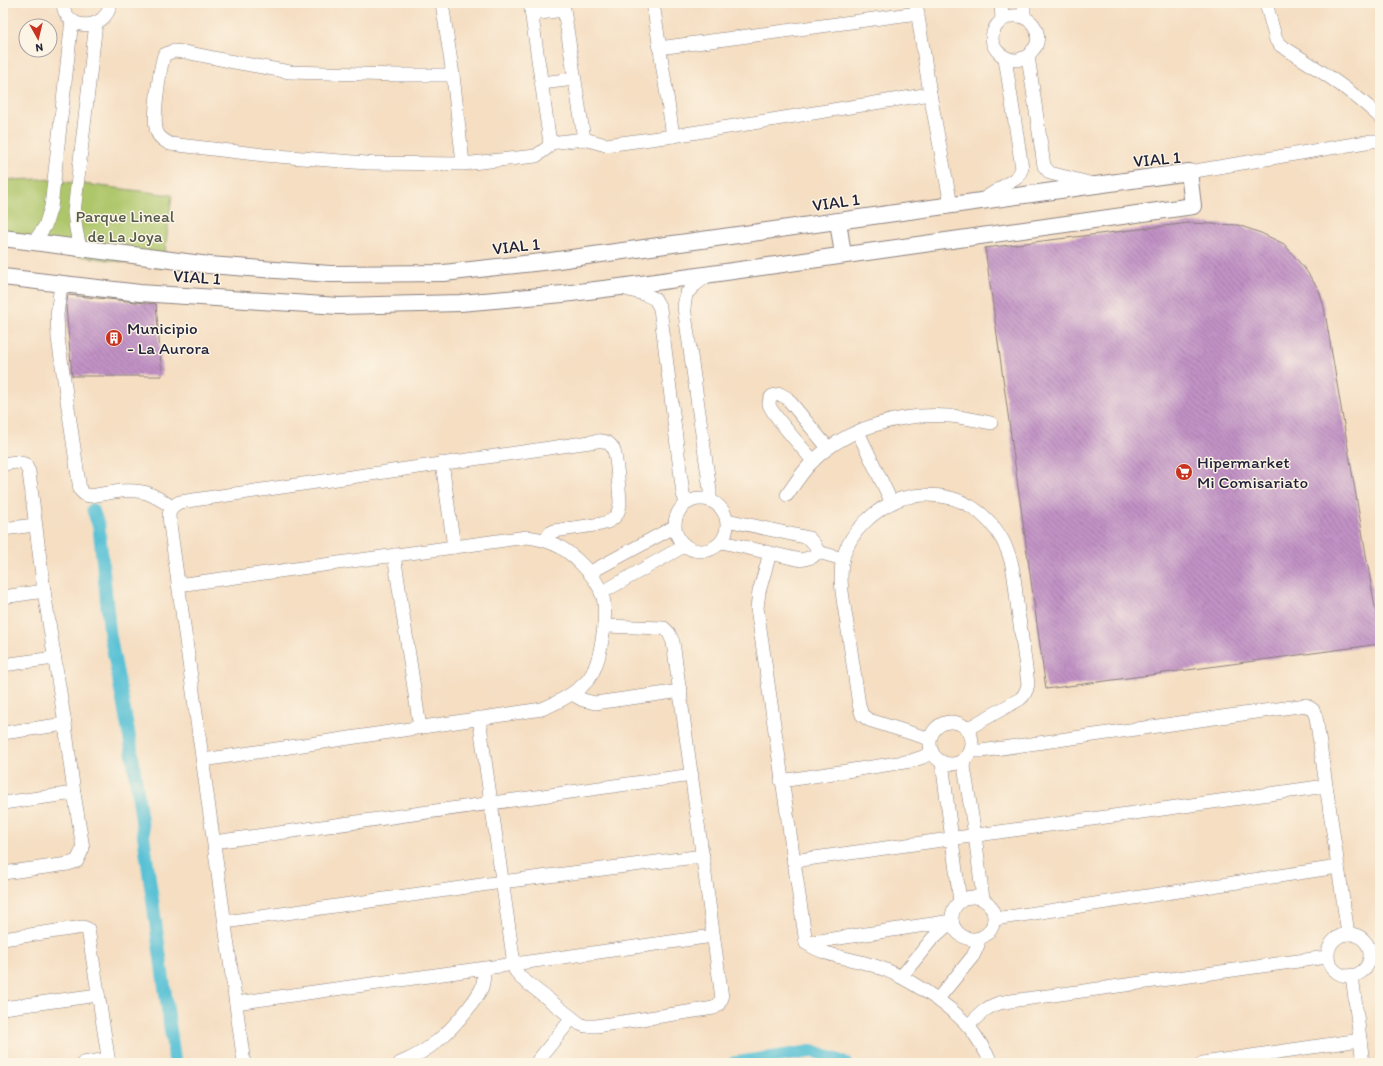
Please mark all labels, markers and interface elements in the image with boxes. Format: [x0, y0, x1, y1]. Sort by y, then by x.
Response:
north arrow [18, 18, 58, 58]
text: N [35, 40, 44, 54]
street label: VIAL 1 [1132, 147, 1182, 171]
street label: VIAL 1 [811, 189, 861, 215]
park label: Parque Lineal de La Joya [75, 206, 175, 246]
street label: VIAL 1 [491, 234, 541, 258]
street label: VIAL 1 [173, 265, 222, 289]
place label: Municipio - La Aurora [127, 318, 210, 358]
building icon: Municipio - La Aurora [104, 328, 124, 348]
place label: Hipermarket Mi Comisariato [1197, 452, 1308, 492]
supermarket icon: Hipermarket Mi Comisariato [1174, 462, 1194, 482]

